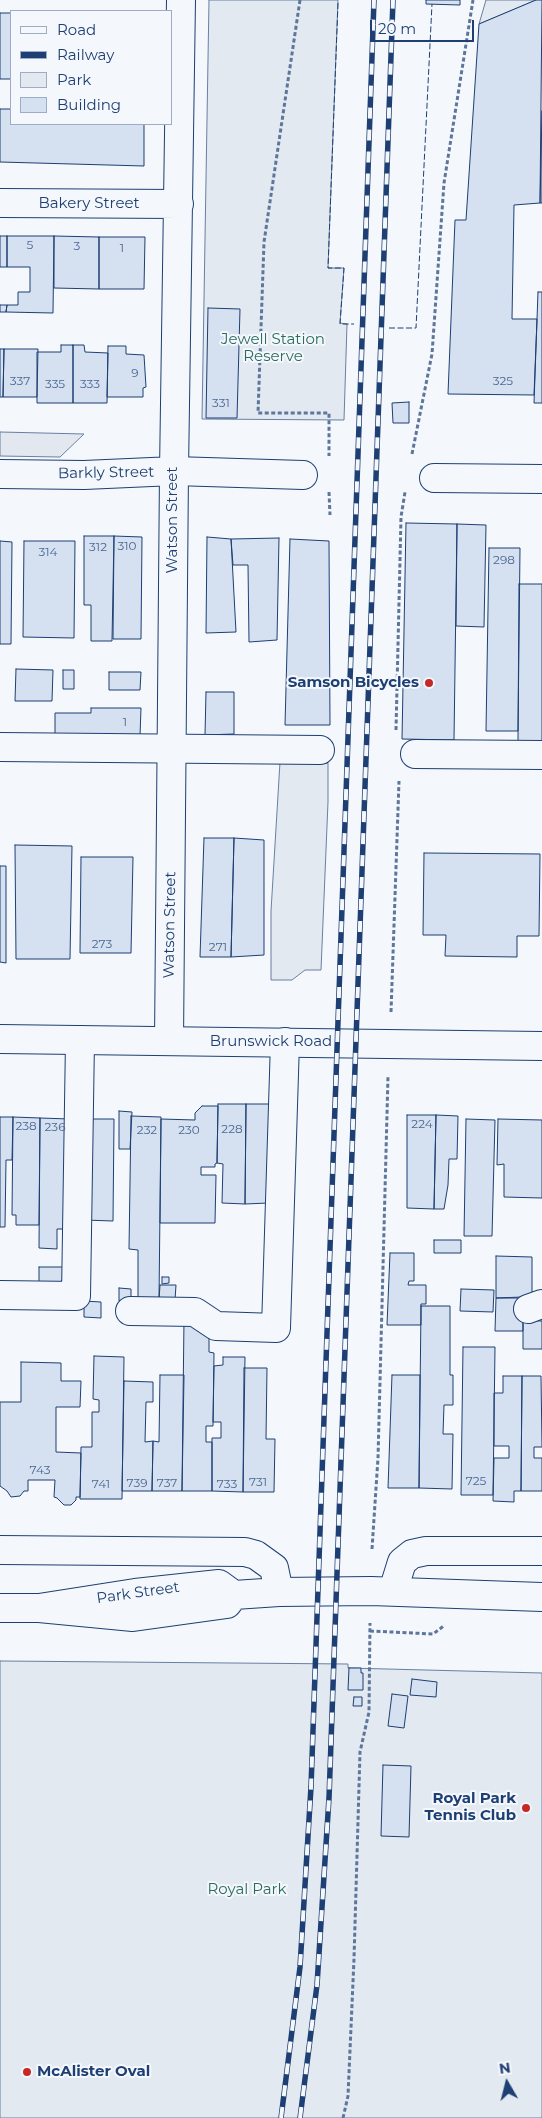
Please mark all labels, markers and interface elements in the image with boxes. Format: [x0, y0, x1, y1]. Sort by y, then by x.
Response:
legend [10, 10, 172, 125]
scale bar [372, 10, 476, 42]
text: 20 m [378, 19, 416, 38]
text: Road [57, 20, 96, 39]
text: Railway [57, 45, 114, 64]
text: Park [57, 70, 91, 89]
text: Building [57, 95, 121, 114]
street label: Bakery Street [38, 195, 140, 213]
house number: 5 [27, 238, 33, 252]
house number: 3 [74, 239, 80, 253]
house number: 1 [120, 241, 124, 255]
park label: Jewell Station Reserve [221, 331, 325, 366]
house number: 9 [131, 366, 139, 380]
house number: 337 [10, 374, 30, 388]
house number: 325 [493, 374, 513, 388]
house number: 335 [45, 377, 65, 391]
house number: 333 [80, 377, 100, 391]
house number: 331 [212, 396, 230, 410]
street label: Barkly Street [58, 463, 154, 483]
street label: Watson Street [164, 467, 182, 573]
house number: 310 [117, 539, 137, 553]
house number: 312 [89, 540, 107, 554]
house number: 314 [38, 545, 58, 559]
house number: 298 [493, 553, 515, 567]
place label: Samson Bicycles [288, 674, 419, 692]
marker: Samson Bicycles [423, 677, 435, 689]
house number: 1 [123, 715, 127, 729]
street label: Watson Street [160, 871, 180, 979]
house number: 273 [92, 937, 112, 951]
house number: 271 [209, 940, 227, 954]
street label: Brunswick Road [210, 1033, 332, 1051]
house number: 224 [411, 1117, 433, 1131]
house number: 238 [15, 1119, 37, 1133]
house number: 236 [45, 1120, 65, 1134]
house number: 228 [221, 1122, 243, 1136]
house number: 232 [137, 1123, 157, 1137]
house number: 230 [178, 1123, 200, 1137]
house number: 743 [30, 1463, 50, 1477]
house number: 725 [466, 1474, 486, 1488]
house number: 731 [249, 1475, 267, 1489]
house number: 739 [126, 1476, 148, 1490]
house number: 737 [157, 1476, 177, 1490]
house number: 741 [92, 1477, 110, 1491]
house number: 733 [217, 1477, 237, 1491]
street label: Park Street [95, 1578, 181, 1608]
place label: Royal Park Tennis Club [425, 1790, 516, 1825]
marker: Royal Park Tennis Club [520, 1802, 532, 1814]
park label: Royal Park [208, 1881, 286, 1899]
north arrow [482, 2058, 532, 2108]
text: N [498, 2058, 512, 2078]
place label: McAlister Oval [37, 2063, 150, 2081]
marker: McAlister Oval [21, 2066, 33, 2078]

